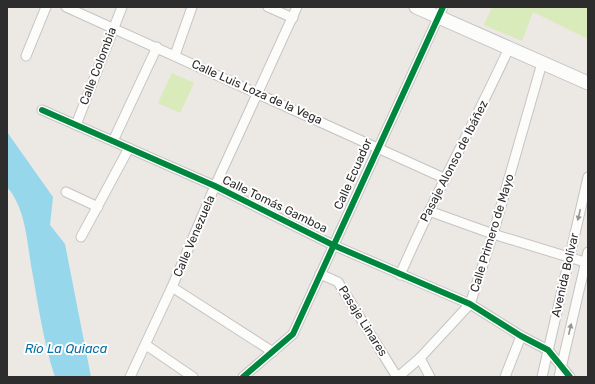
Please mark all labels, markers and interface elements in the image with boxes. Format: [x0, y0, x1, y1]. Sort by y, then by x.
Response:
street label: Calle Colombia [77, 25, 119, 107]
street label: Calle Luis Loza de la Vega [189, 57, 325, 127]
street label: Pasaje Alonso de Ibáñez [417, 98, 491, 224]
street label: Calle Ecuador [331, 136, 375, 212]
street label: Calle Primero de Mayo [467, 172, 517, 294]
street label: Calle Tomás Gamboa [220, 173, 330, 235]
street label: Calle Venezuela [170, 193, 218, 279]
one-way arrow [576, 209, 582, 221]
street label: Avenida Bolívar [549, 231, 582, 318]
street label: Pasaje Linares [336, 283, 390, 359]
one-way arrow [567, 323, 573, 336]
water label: Río La Quiaca [25, 341, 108, 356]

